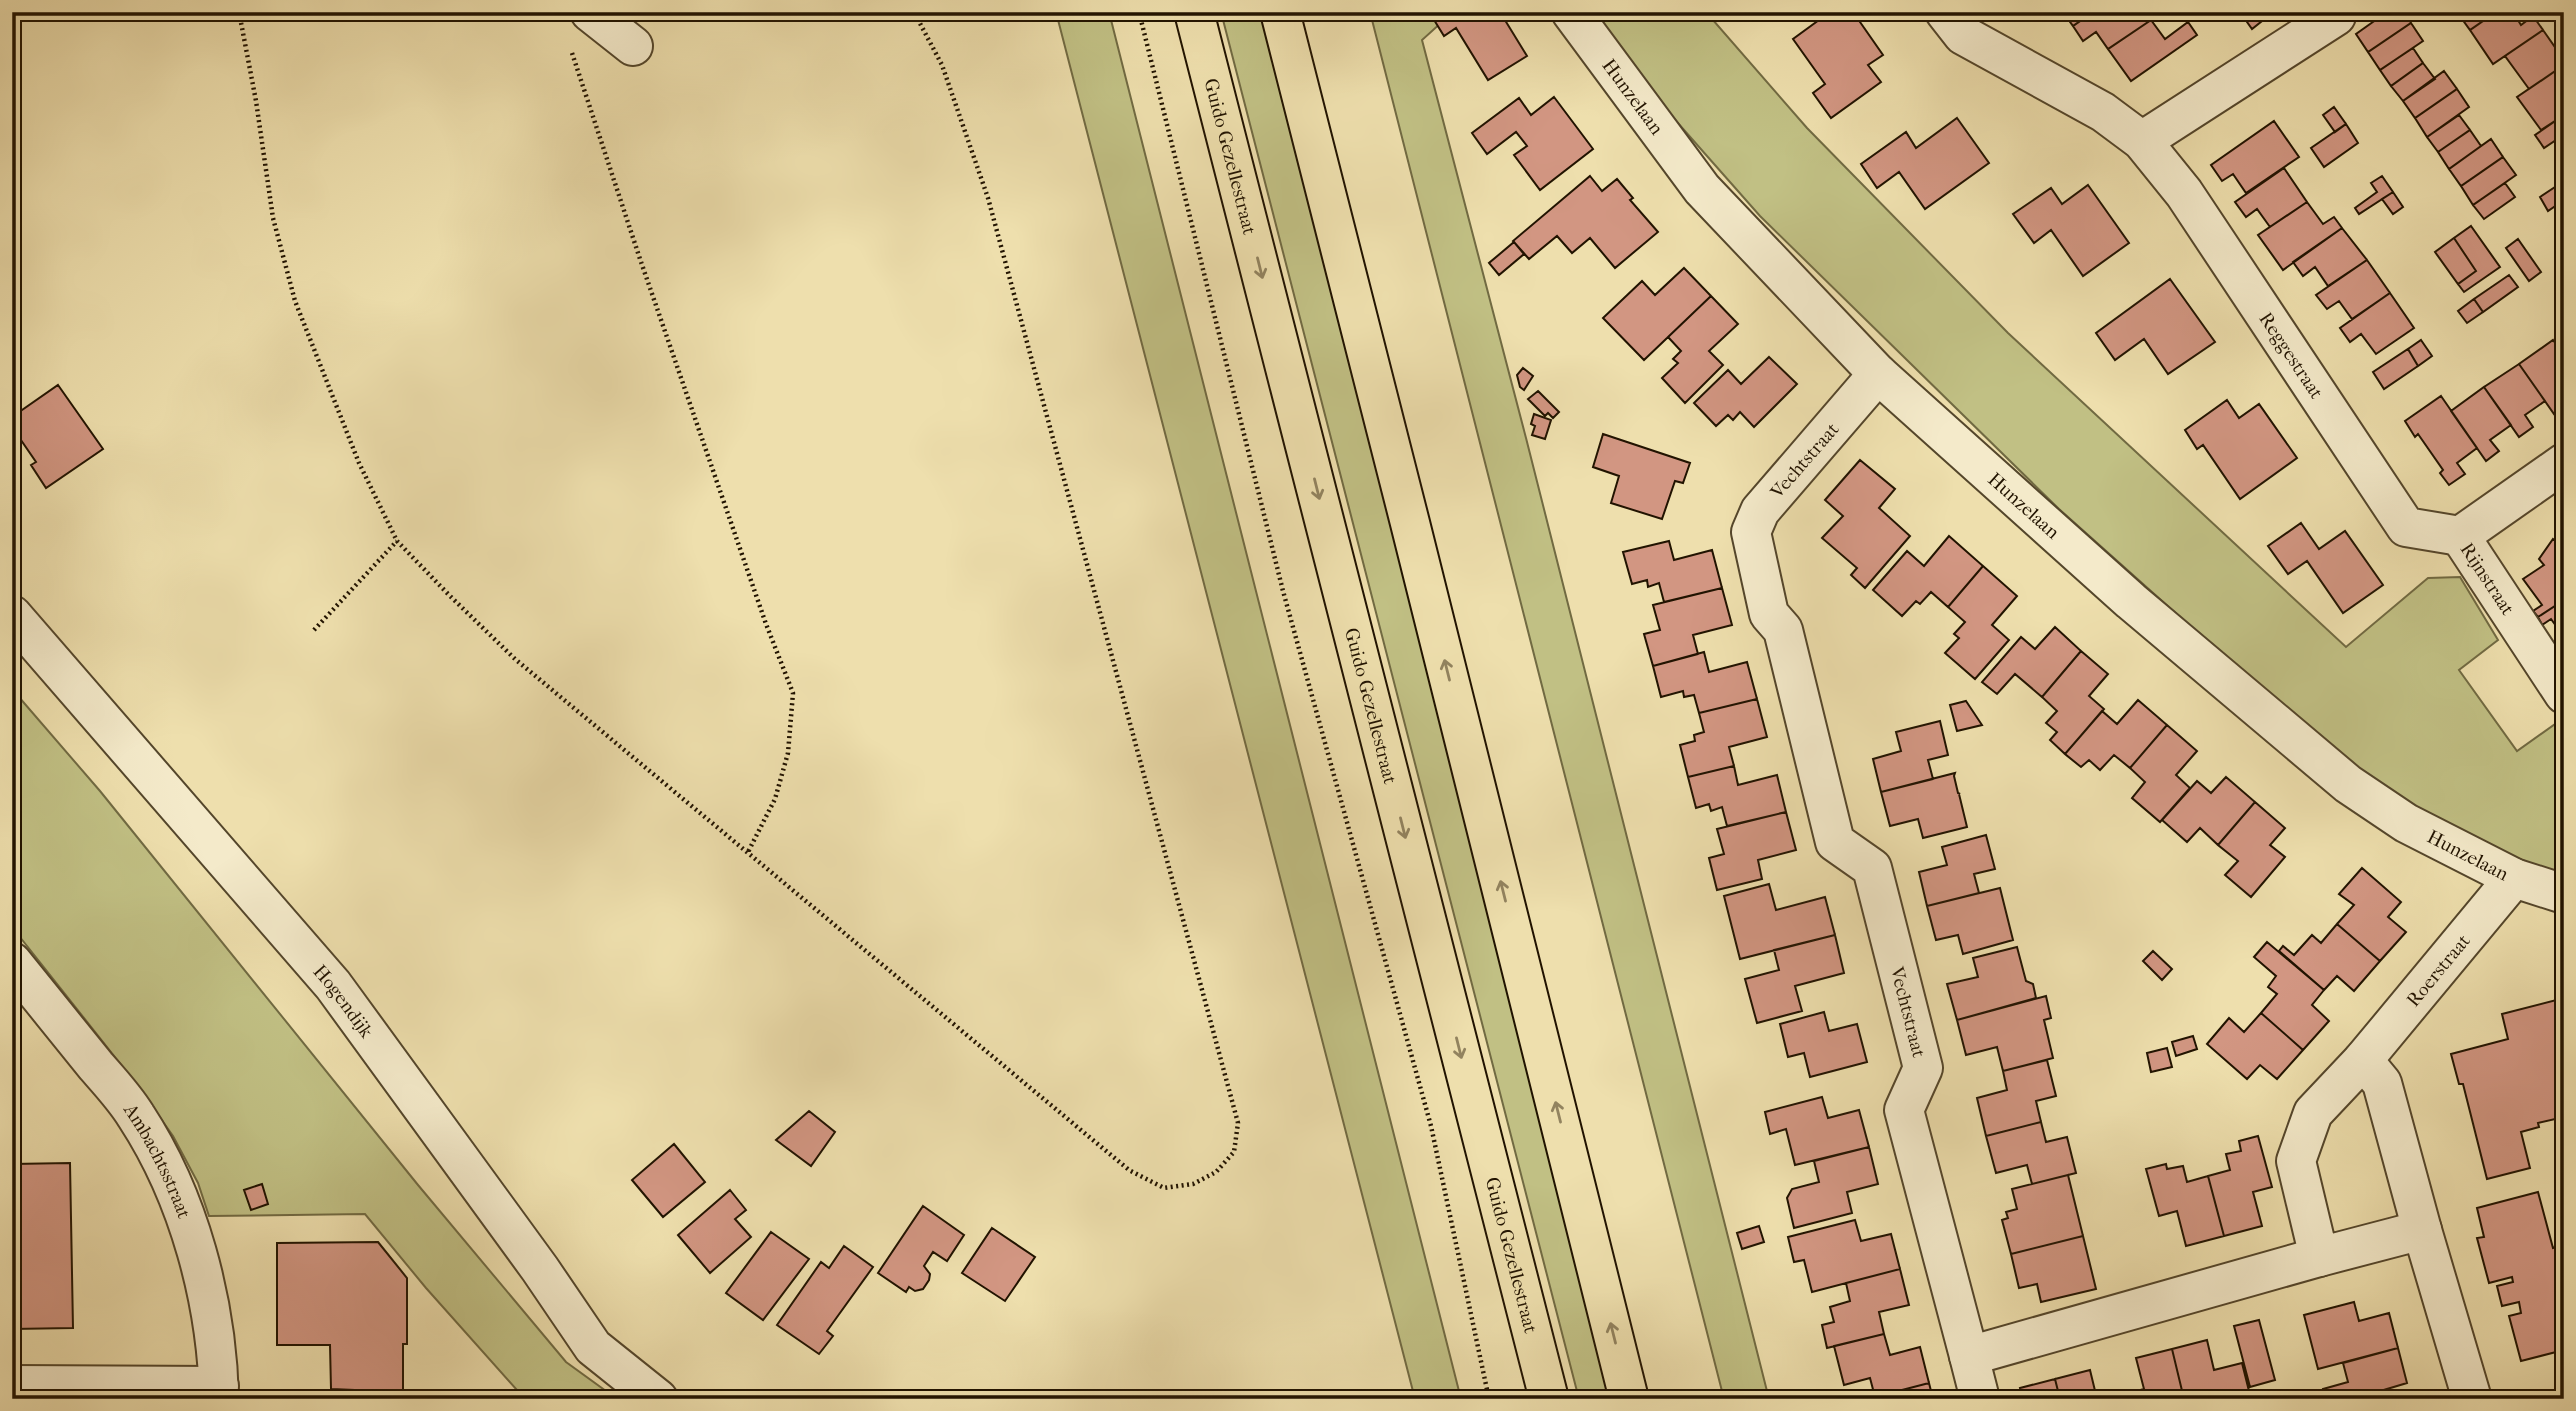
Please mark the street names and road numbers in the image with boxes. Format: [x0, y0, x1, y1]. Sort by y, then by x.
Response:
street label: Hunzelaan [1598, 55, 1668, 139]
street label: Guido Gezellestraat [1199, 76, 1261, 237]
street label: Reggestraat [2254, 308, 2328, 403]
street label: Vechtstraat [1765, 418, 1844, 504]
street label: Hunzelaan [1983, 468, 2064, 544]
street label: Rijnstraat [2456, 539, 2519, 619]
street label: Guido Gezellestraat [1340, 625, 1401, 787]
street label: Hunzelaan [2423, 826, 2512, 885]
street label: Roerstraat [2402, 930, 2475, 1011]
street label: Hogendijk [308, 961, 378, 1042]
street label: Vechtstraat [1885, 964, 1930, 1060]
street label: Ambachtsstraat [119, 1099, 195, 1222]
street label: Guido Gezellestraat [1481, 1175, 1542, 1336]

